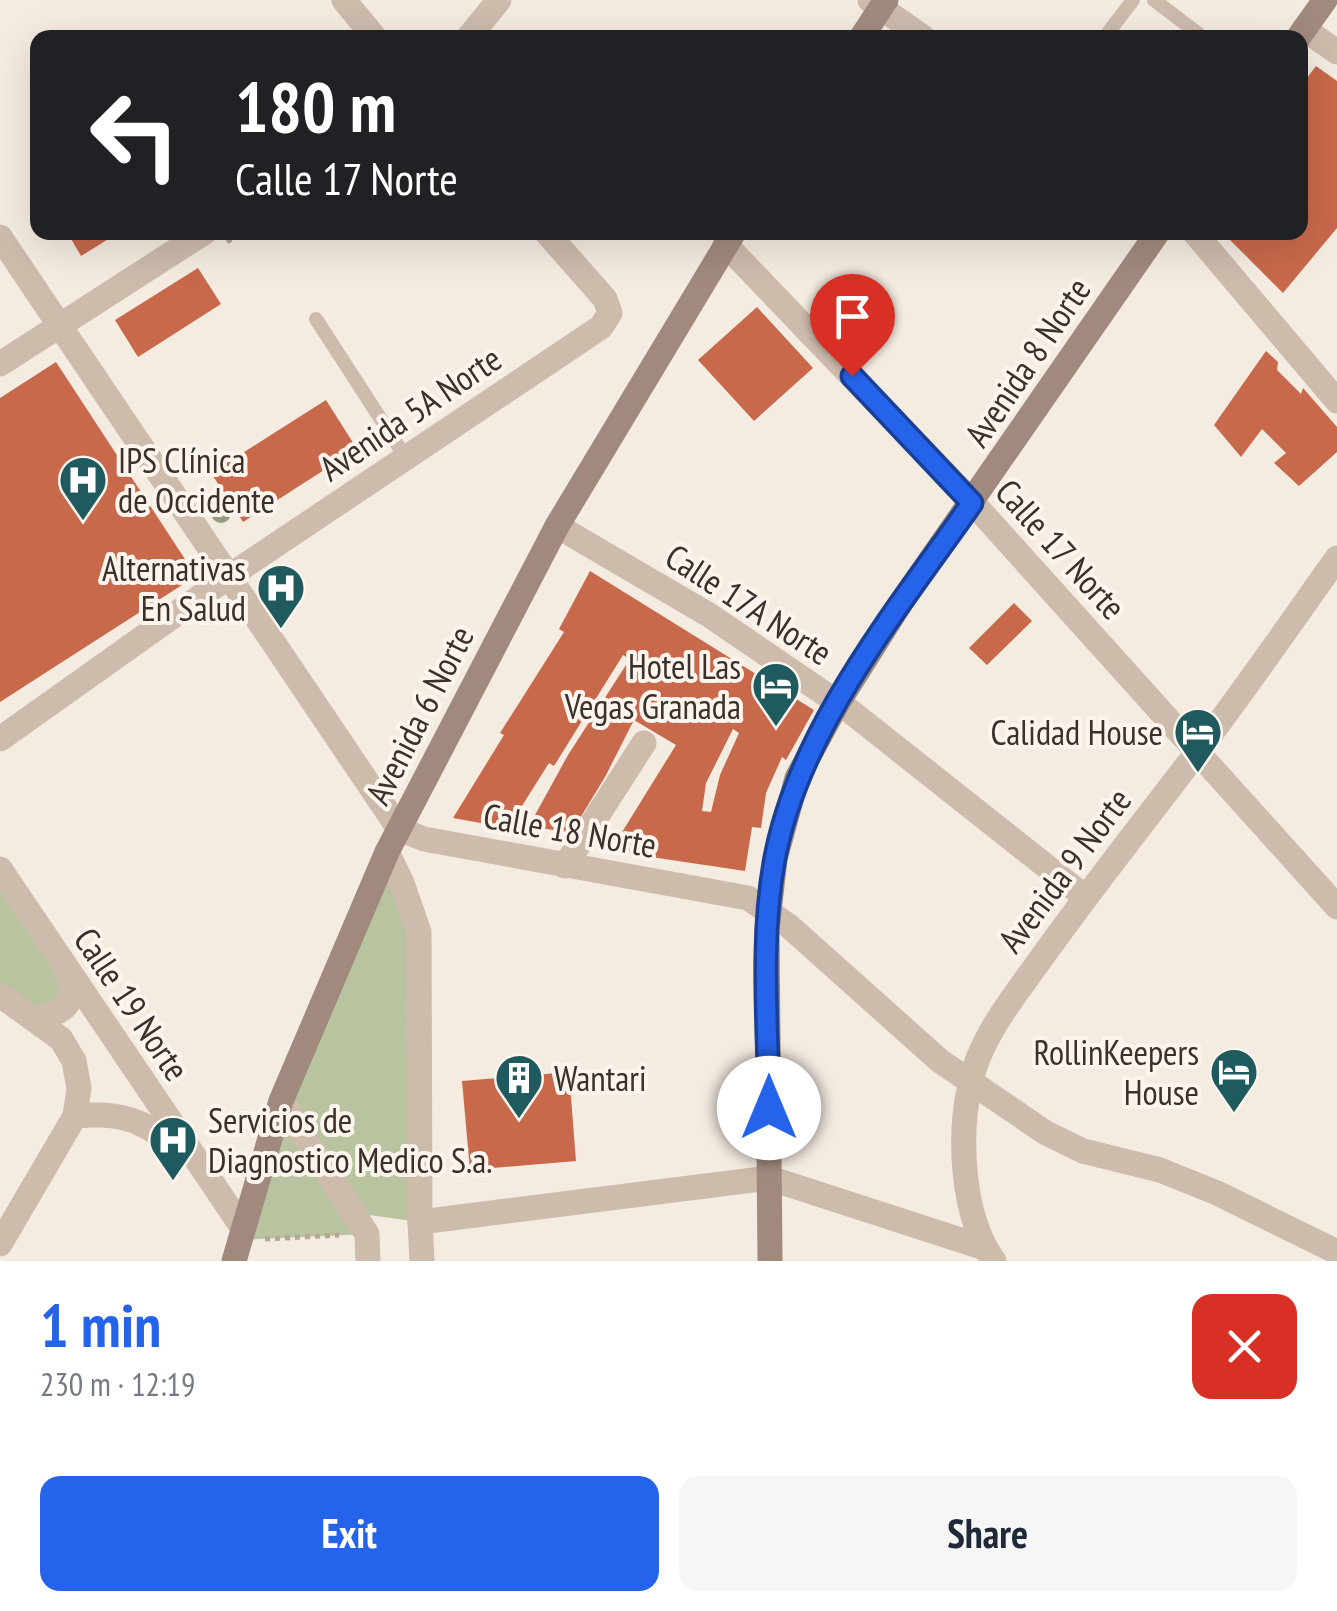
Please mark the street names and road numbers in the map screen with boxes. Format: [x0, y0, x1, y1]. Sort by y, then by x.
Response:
street label: Avenida 8 Norte [954, 269, 1100, 455]
street label: Avenida 5A Norte [310, 335, 510, 491]
street label: Calle 17 Norte [986, 469, 1136, 629]
street label: Calle 17A Norte [657, 533, 841, 675]
street label: Avenida 6 Norte [354, 618, 484, 812]
street label: Avenida 9 Norte [987, 779, 1141, 961]
street label: Calle 18 Norte [480, 792, 660, 868]
street label: Calle 19 Norte [64, 919, 200, 1089]

